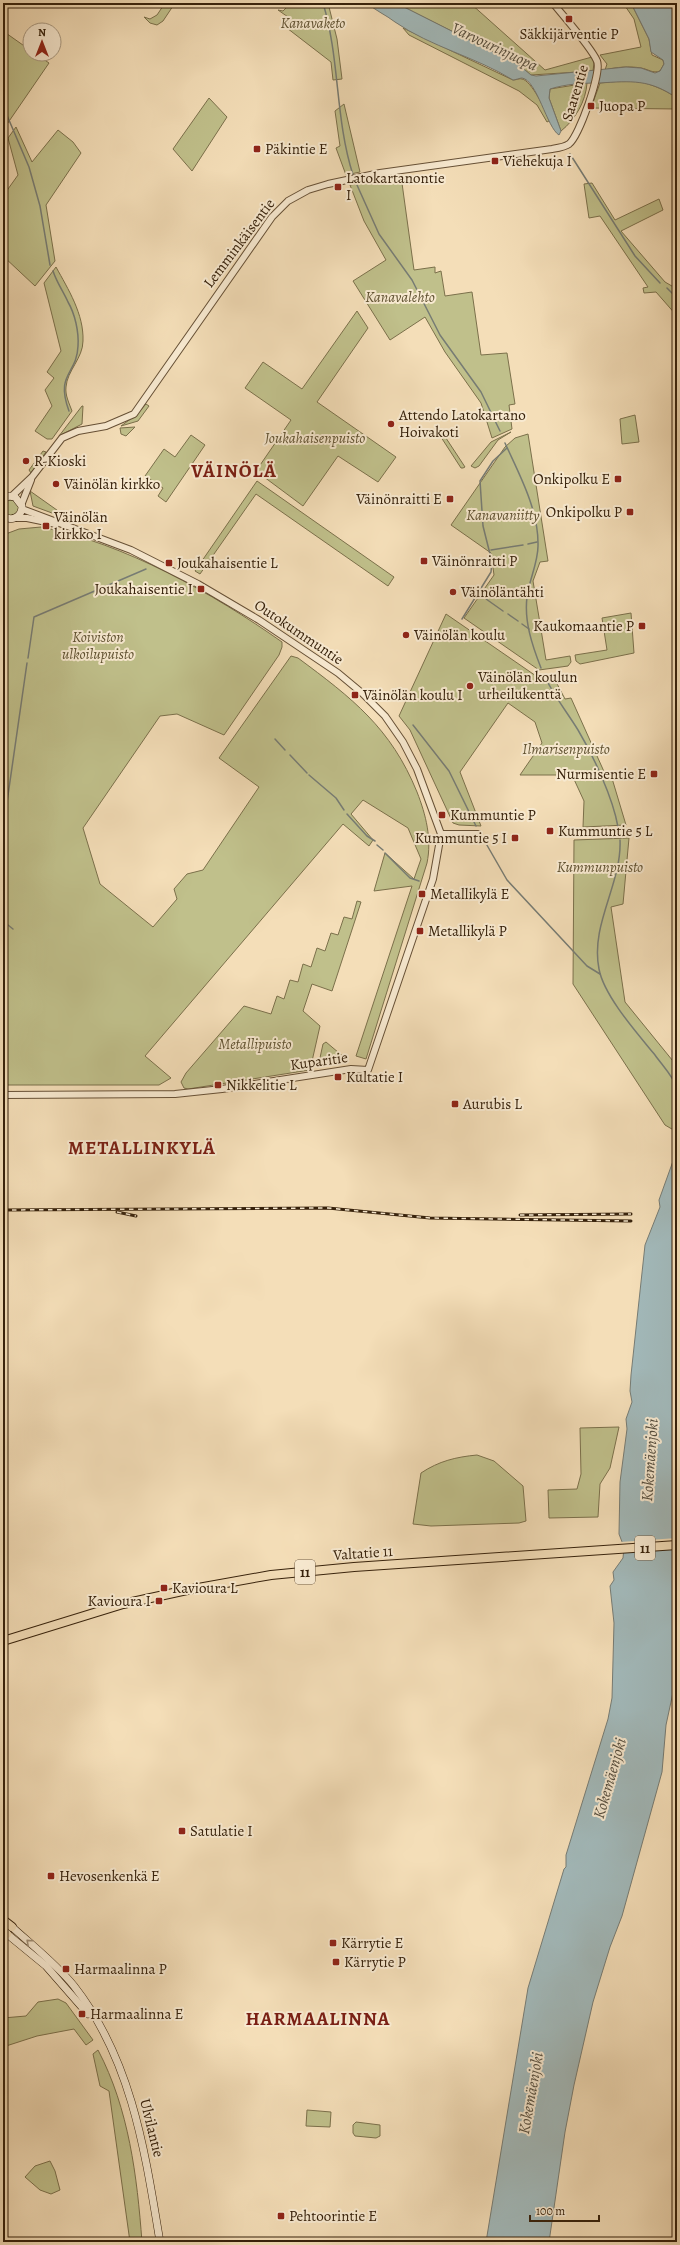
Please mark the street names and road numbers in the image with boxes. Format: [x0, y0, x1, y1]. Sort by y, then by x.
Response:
street label: Saarentie [557, 62, 593, 124]
street label: Lemminkäisentie [199, 194, 279, 292]
street label: Outokummuntie [250, 595, 348, 669]
street label: Kuparitie [289, 1047, 349, 1075]
road number: 11 [635, 1536, 655, 1560]
street label: Valtatie 11 [332, 1541, 393, 1565]
road number: 11 [295, 1560, 315, 1584]
street label: Ulvilantie [135, 2097, 169, 2160]

